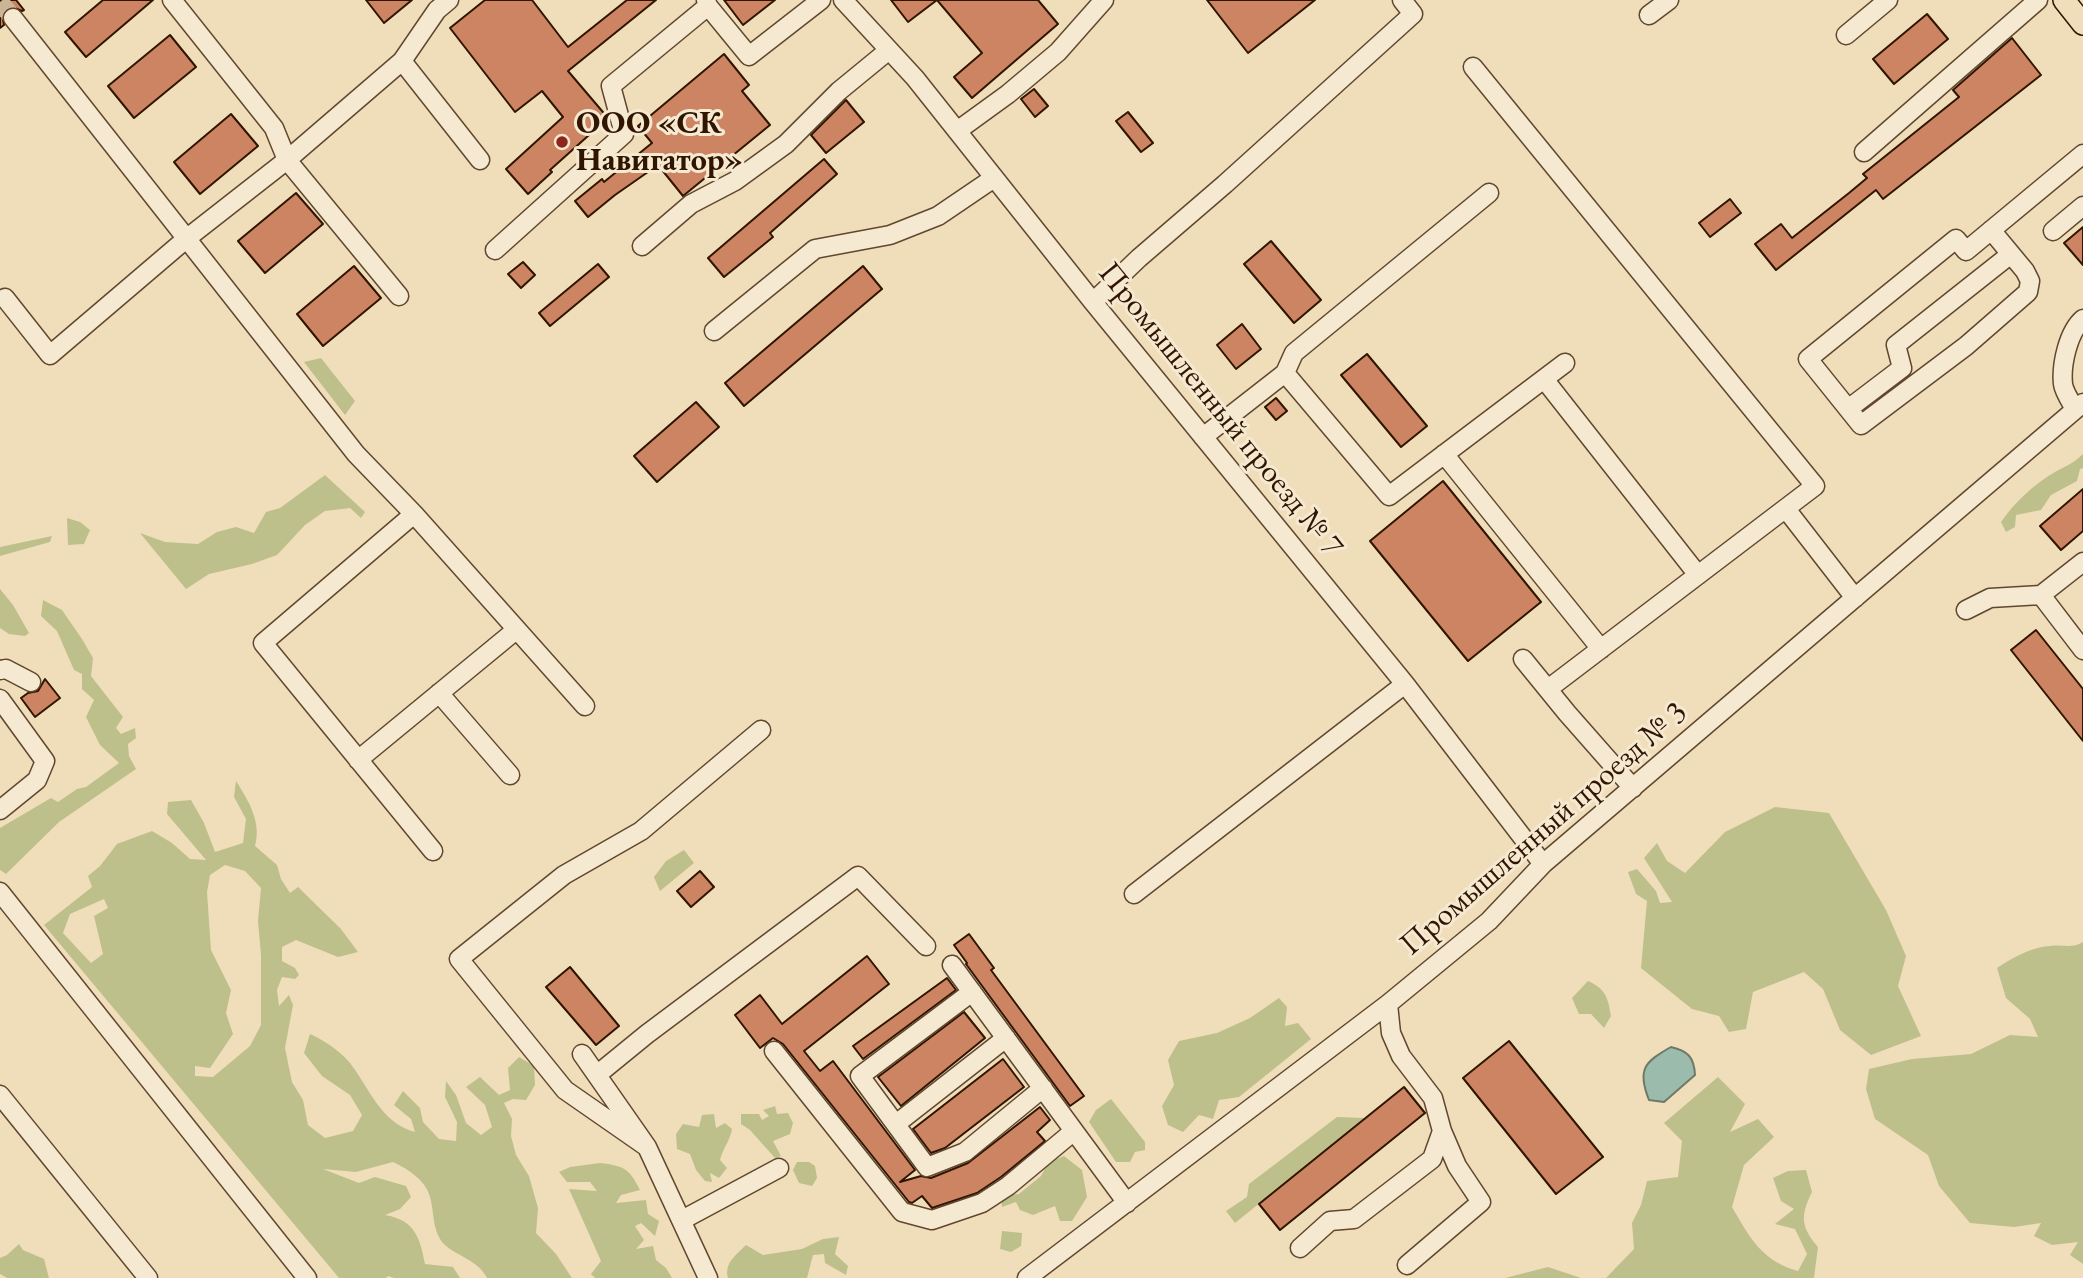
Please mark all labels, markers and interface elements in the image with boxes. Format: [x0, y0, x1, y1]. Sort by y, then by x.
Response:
place label: ООО «СК Навигатор» [576, 105, 743, 180]
marker: ООО «СК Навигатор» [554, 134, 570, 150]
street label: Промышленный проезд № 7 [1089, 255, 1351, 565]
street label: Промышленный проезд № 3 [1393, 694, 1695, 964]

